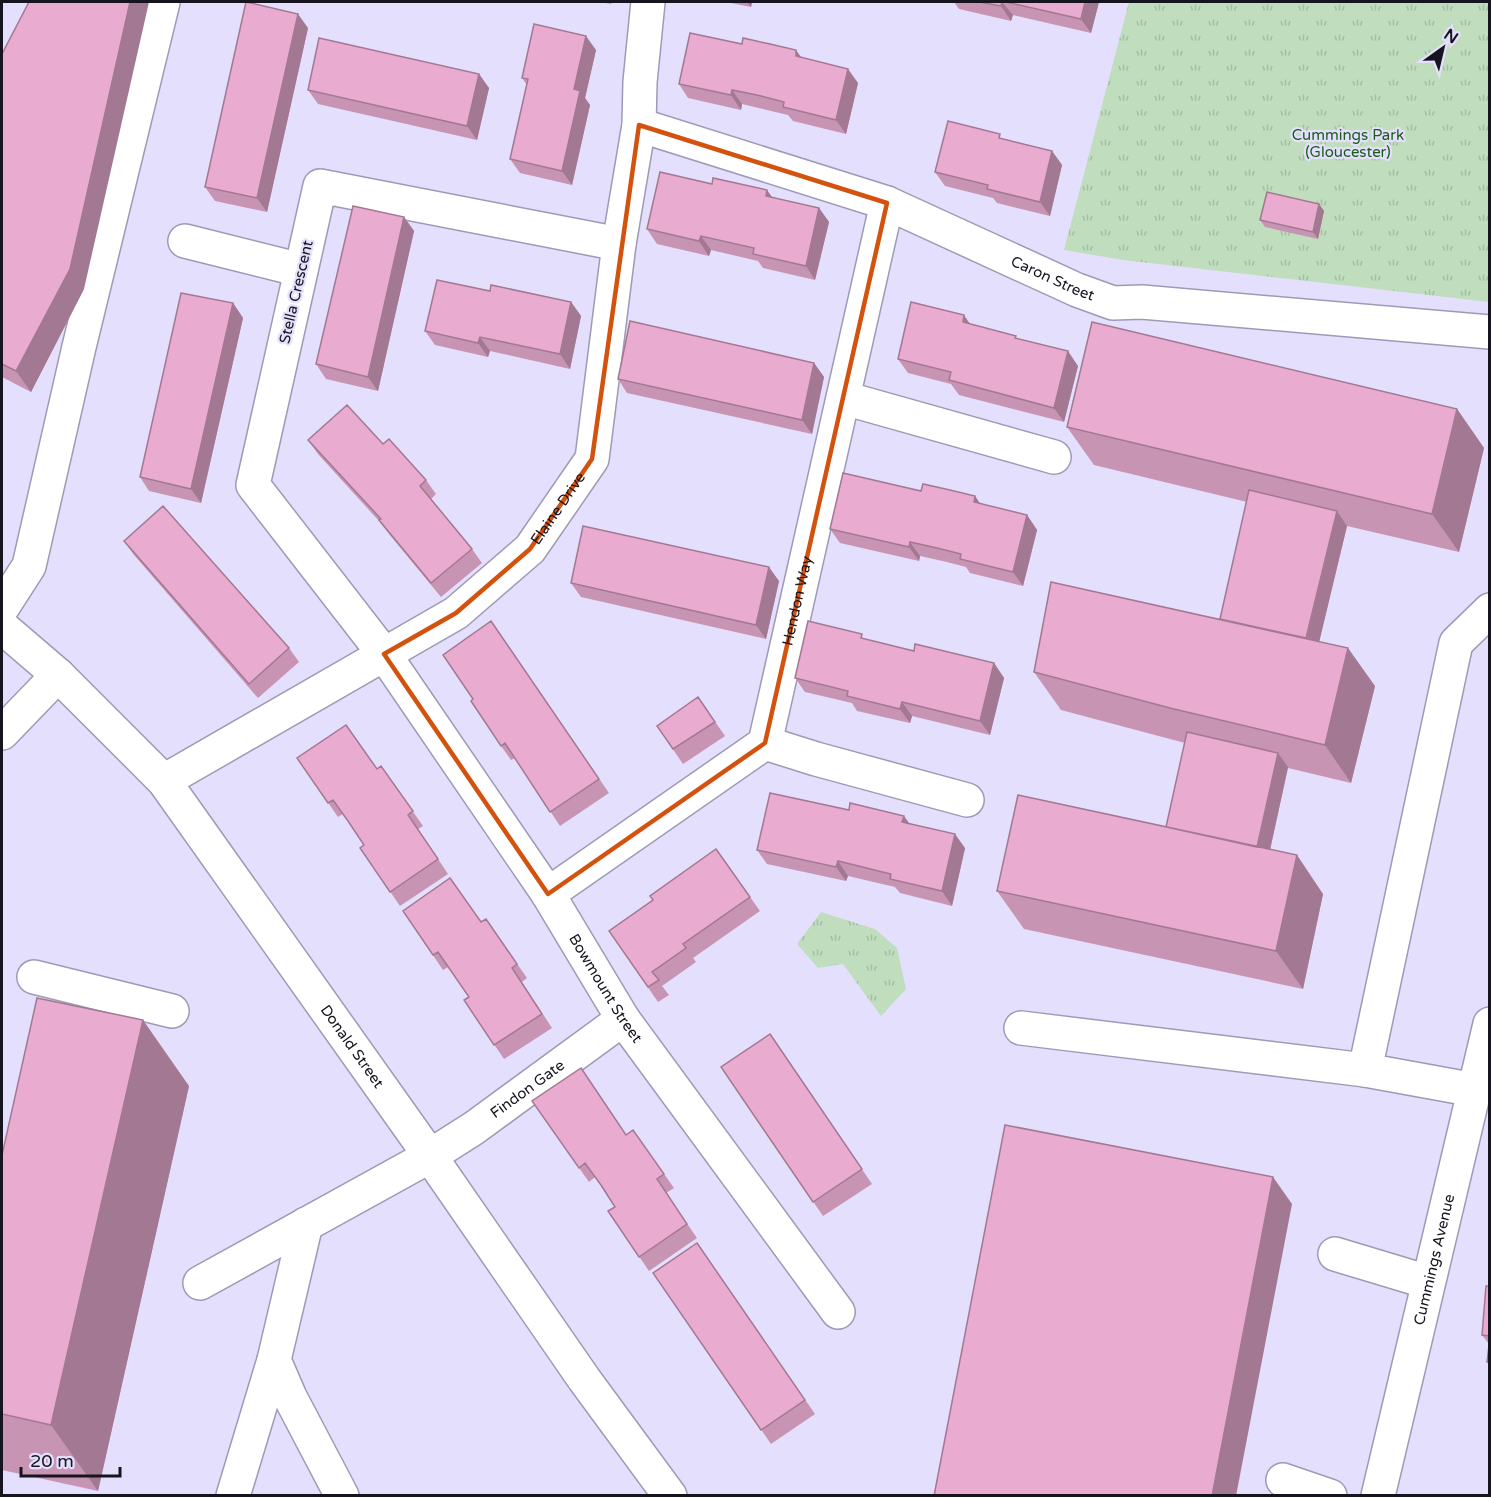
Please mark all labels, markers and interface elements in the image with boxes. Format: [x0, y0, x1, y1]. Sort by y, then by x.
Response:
north arrow [1413, 18, 1473, 78]
text: N [1440, 25, 1462, 48]
park label: Cummings Park (Gloucester) [1292, 126, 1404, 161]
street label: Stella Crescent [275, 238, 317, 345]
street label: Caron Street [1008, 252, 1097, 305]
street label: Elaine Drive [527, 469, 589, 548]
street label: Hendon Way [778, 554, 816, 647]
street label: Bowmount Street [565, 931, 646, 1046]
street label: Donald Street [317, 1001, 388, 1092]
street label: Findon Gate [487, 1056, 568, 1122]
street label: Cummings Avenue [1410, 1192, 1458, 1327]
scale bar [21, 1440, 120, 1478]
text: 20 m [30, 1450, 74, 1472]

